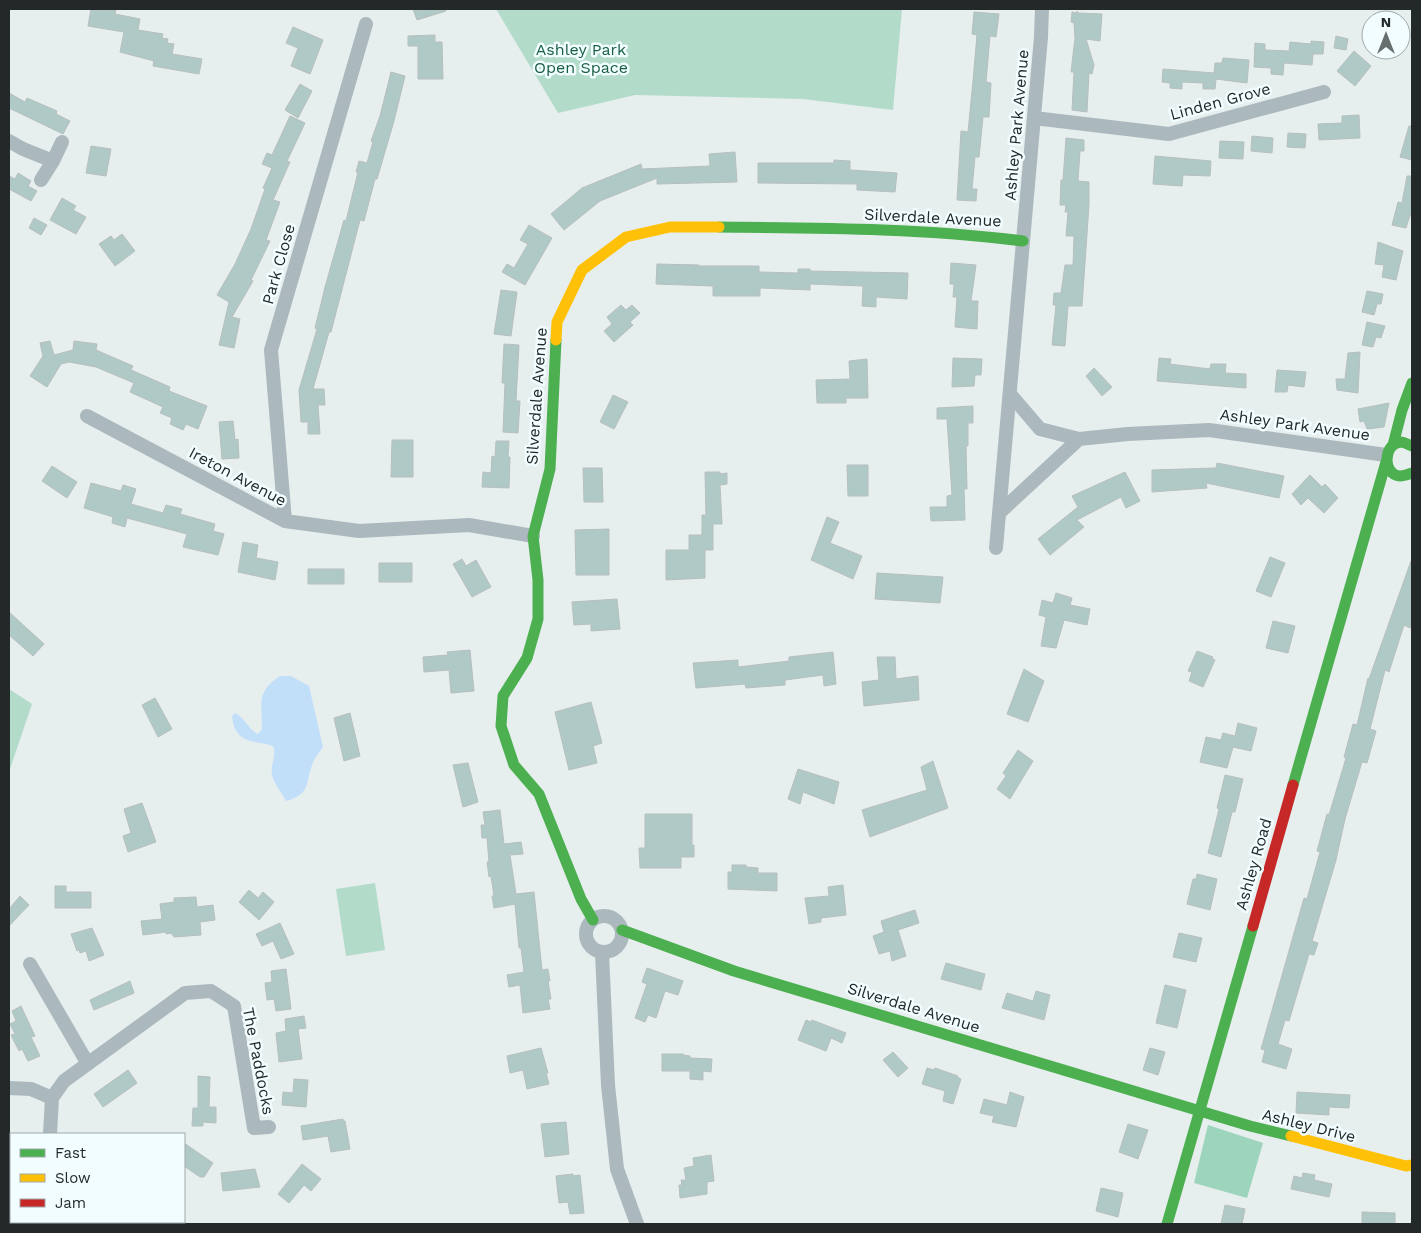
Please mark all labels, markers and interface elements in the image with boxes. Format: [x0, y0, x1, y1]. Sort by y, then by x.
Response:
north arrow [1361, 10, 1411, 60]
text: N [1381, 14, 1391, 30]
park label: Ashley Park Open Space [534, 40, 628, 77]
street label: Ashley Park Avenue [1000, 49, 1033, 201]
street label: Linden Grove [1168, 79, 1273, 124]
street label: Silverdale Avenue [864, 204, 1002, 231]
street label: Park Close [258, 222, 299, 306]
street label: Silverdale Avenue [522, 327, 551, 465]
street label: Ashley Park Avenue [1219, 405, 1371, 444]
street label: Ireton Avenue [186, 443, 290, 510]
street label: Ashley Road [1231, 816, 1276, 912]
street label: Silverdale Avenue [845, 978, 982, 1037]
street label: The Paddocks [239, 1006, 278, 1116]
street label: Ashley Drive [1260, 1105, 1358, 1146]
legend [10, 1133, 185, 1223]
text: Fast [55, 1144, 87, 1162]
text: Slow [55, 1169, 91, 1187]
text: Jam [55, 1194, 86, 1212]

